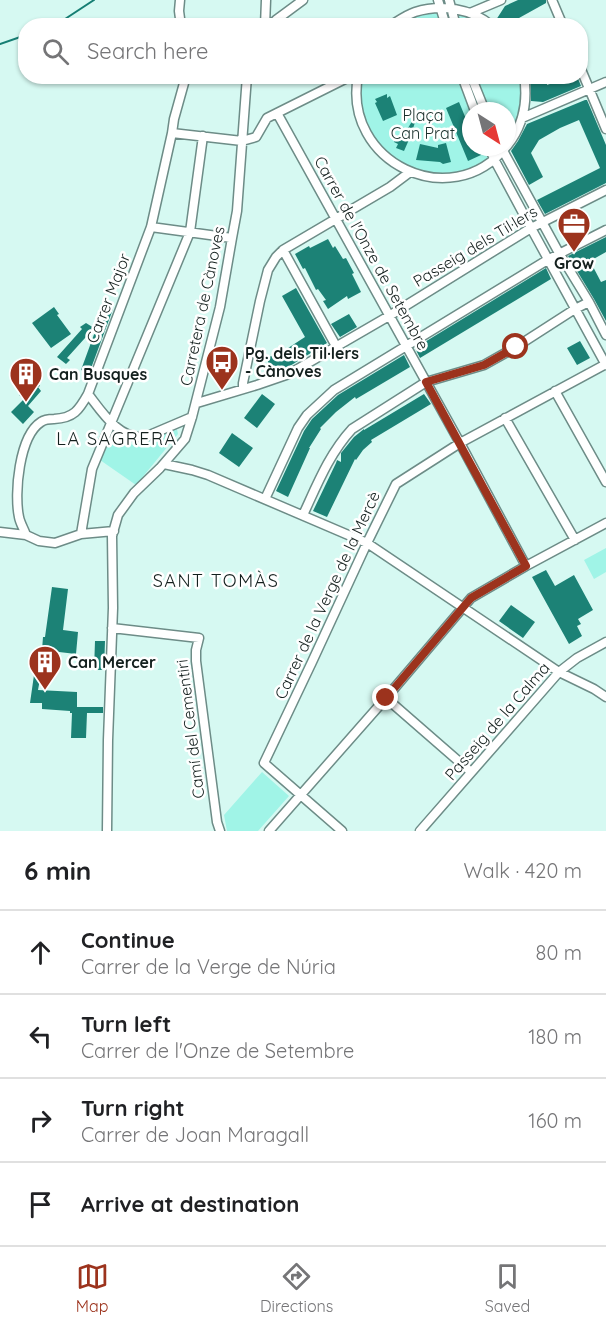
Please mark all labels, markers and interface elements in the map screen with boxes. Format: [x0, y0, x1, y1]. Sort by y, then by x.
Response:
search box [18, 18, 588, 84]
icon: search [39, 35, 72, 68]
text: Search here [87, 37, 208, 65]
north arrow [462, 102, 516, 156]
park label: Plaça Can Prat [391, 105, 455, 143]
street label: Carrer de l'Onze de Setembre [310, 153, 434, 353]
street label: Passeig dels Til·lers [409, 201, 541, 291]
office icon: Grow [556, 206, 592, 253]
street label: Carretera de Cànoves [175, 224, 229, 388]
street label: Carrer Major [82, 250, 134, 346]
place label: Grow [554, 253, 594, 273]
route start [502, 333, 528, 359]
place label: Pg. dels Til·lers - Cànoves [245, 343, 359, 381]
bus stop icon: Pg. dels Til·lers - Cànoves [204, 344, 240, 391]
building icon: Can Busques [8, 356, 44, 403]
place label: Can Busques [49, 364, 148, 384]
district label: LA SAGRERA [56, 427, 178, 450]
street label: Carrer de la Verge de la Mercè [270, 488, 384, 702]
district label: SANT TOMÀS [153, 569, 279, 592]
building icon: Can Mercer [27, 644, 63, 691]
place label: Can Mercer [68, 652, 156, 672]
street label: Camí del Cementiri [172, 658, 208, 800]
street label: Passeig de la Calma [440, 658, 554, 784]
route end [372, 684, 398, 710]
text: 6 min [24, 854, 91, 887]
text: Walk · 420 m [463, 858, 582, 883]
text: Continue [81, 926, 175, 954]
icon: ahead [24, 936, 57, 969]
text: 80 m [536, 940, 582, 965]
text: Carrer de la Verge de Núria [81, 954, 336, 979]
text: Turn left [81, 1010, 171, 1038]
icon: left [24, 1020, 57, 1053]
text: 180 m [528, 1024, 582, 1049]
text: Carrer de l'Onze de Setembre [81, 1038, 354, 1063]
text: Turn right [81, 1094, 185, 1122]
icon: right [24, 1104, 57, 1137]
text: 160 m [528, 1108, 582, 1133]
text: Carrer de Joan Maragall [81, 1122, 309, 1147]
icon: arrive [24, 1188, 57, 1221]
text: Arrive at destination [81, 1190, 299, 1218]
tab: Map [76, 1260, 109, 1316]
tab: Directions [260, 1260, 333, 1316]
tab: Saved [485, 1260, 530, 1316]

